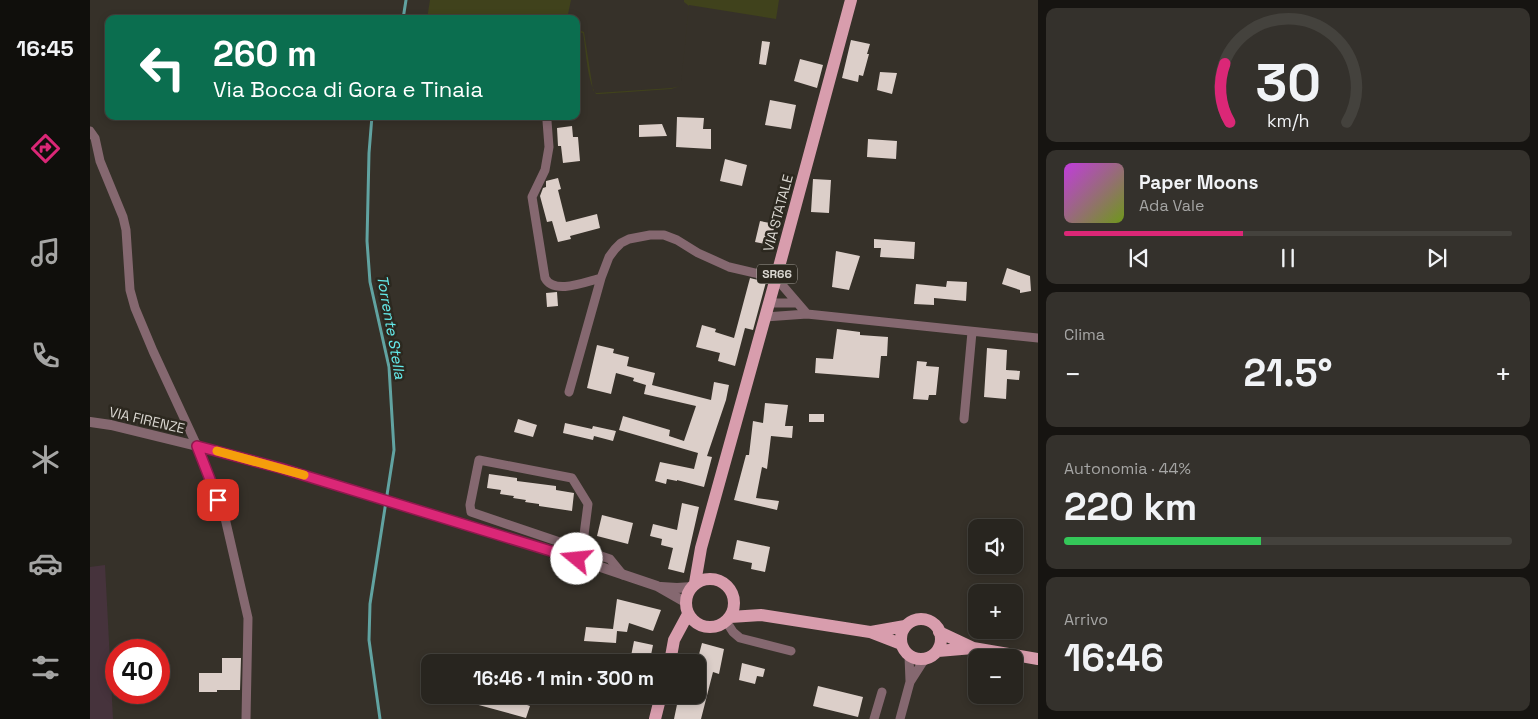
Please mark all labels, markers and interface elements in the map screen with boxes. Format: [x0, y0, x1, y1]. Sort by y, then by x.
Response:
text: 260 m [213, 32, 317, 76]
text: 16:45 [16, 34, 74, 62]
icon: left [130, 35, 195, 100]
text: 30 [1255, 50, 1321, 116]
text: Via Bocca di Gora e Tinaia [213, 75, 483, 103]
text: km/h [1267, 109, 1309, 132]
icon: directions [28, 131, 63, 166]
text: Paper Moons [1139, 170, 1258, 195]
street label: VIA STATALE [759, 172, 797, 253]
text: Ada Vale [1139, 195, 1204, 216]
icon: music [28, 235, 63, 270]
icon: previous [1125, 244, 1153, 272]
icon: pause [1274, 244, 1302, 272]
icon: next [1423, 244, 1451, 272]
road number: SR66 [757, 264, 797, 284]
water label: Torrente Stella [373, 273, 410, 381]
text: Clima [1064, 324, 1105, 345]
icon: phone [28, 338, 63, 373]
text: 21.5° [1244, 349, 1332, 397]
text: − [1064, 356, 1081, 392]
text: + [1495, 356, 1512, 392]
street label: VIA FIRENZE [107, 403, 187, 437]
icon: climate [28, 442, 63, 477]
text: Autonomia · 44% [1064, 458, 1191, 479]
pin [197, 479, 239, 521]
text: 220 km [1064, 483, 1197, 531]
icon: arrive [204, 486, 232, 514]
map controls [968, 519, 1023, 704]
button: sound [968, 519, 1023, 574]
position arrow [550, 532, 602, 584]
icon: car [28, 546, 63, 581]
button: + [968, 584, 1023, 639]
text: Arrivo [1064, 609, 1108, 630]
text: 16:46 [1064, 634, 1164, 682]
speed limit sign: 40 [105, 639, 170, 704]
button: − [968, 649, 1023, 704]
icon: filters [28, 650, 63, 685]
text: 16:46 · 1 min · 300 m [473, 666, 654, 691]

